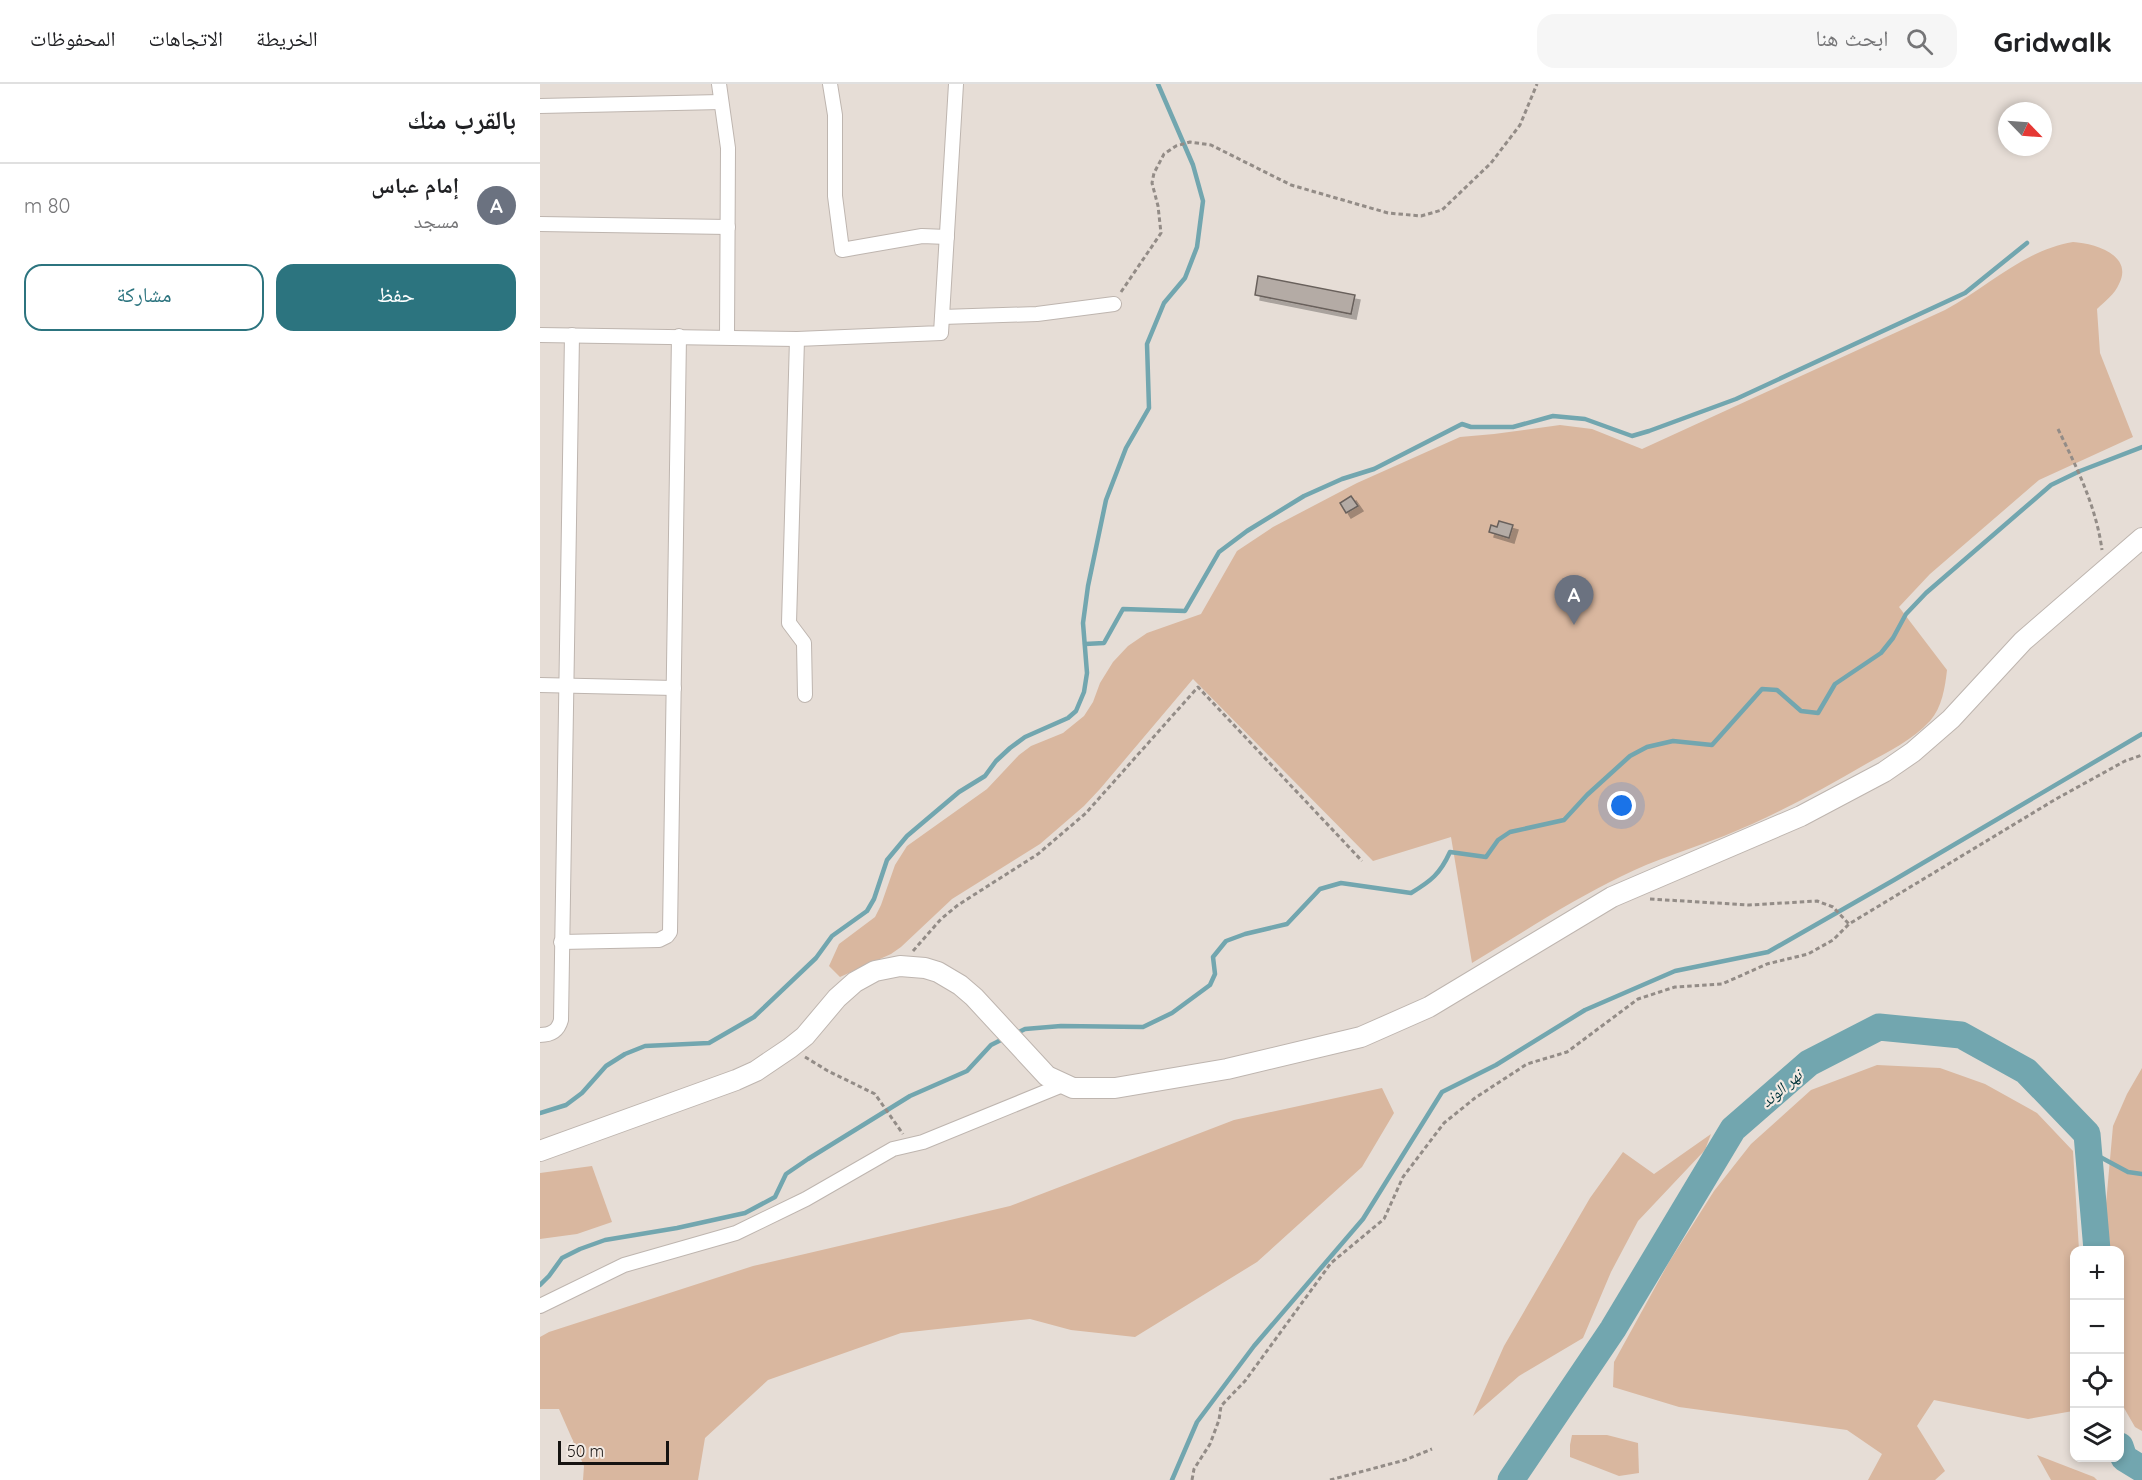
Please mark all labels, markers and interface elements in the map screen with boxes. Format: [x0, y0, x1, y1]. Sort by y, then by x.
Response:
search box [1537, 14, 1957, 68]
text: ابحث هنا [1815, 24, 1888, 52]
text: Gridwalk [1993, 24, 2112, 59]
text: المحفوظات [30, 25, 115, 51]
text: الاتجاهات [148, 25, 223, 51]
text: الخريطة [256, 25, 318, 51]
icon: search [1903, 25, 1936, 58]
north arrow [1998, 102, 2052, 156]
text: بالقرب منك [407, 103, 516, 136]
text: إمام عباس [371, 171, 459, 199]
text: 80 m [24, 193, 70, 218]
text: A [490, 193, 503, 218]
text: مسجد [414, 208, 459, 233]
button: مشاركة [24, 264, 264, 331]
button: حفظ [276, 264, 516, 331]
pin: A [1554, 576, 1594, 625]
your location [1607, 791, 1636, 820]
water label: نهر الوند [1756, 1063, 1808, 1111]
map controls [2070, 1246, 2124, 1462]
button: + [2070, 1246, 2124, 1300]
button: − [2070, 1300, 2124, 1354]
button: locate [2070, 1354, 2124, 1408]
button: layers [2070, 1408, 2124, 1462]
scale bar [558, 1438, 669, 1466]
text: 50 m [567, 1441, 604, 1461]

